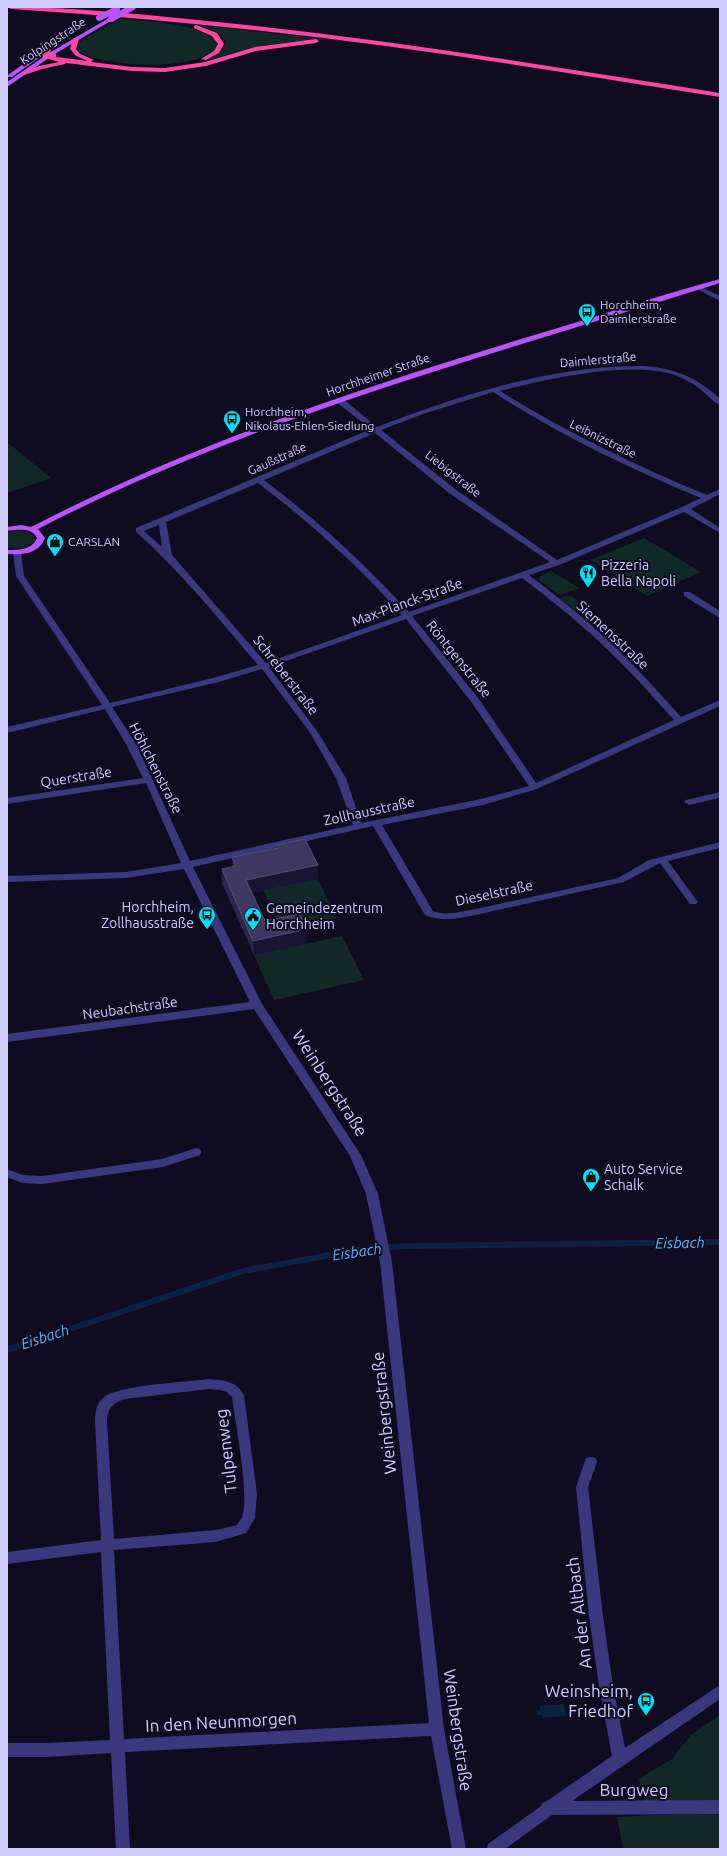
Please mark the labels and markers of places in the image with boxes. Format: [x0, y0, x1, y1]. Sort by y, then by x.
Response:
place label: Horchheim, Daimlerstraße [600, 298, 677, 325]
bus stop icon: Horchheim, Daimlerstraße [577, 302, 597, 327]
place label: Horchheim, Nikolaus-Ehlen-Siedlung [245, 405, 374, 432]
bus stop icon: Horchheim, Nikolaus-Ehlen-Siedlung [222, 409, 242, 434]
shop icon: CARSLAN [45, 532, 65, 557]
place label: CARSLAN [68, 535, 120, 548]
place label: Pizzeria Bella Napoli [601, 557, 676, 589]
restaurant icon: Pizzeria Bella Napoli [578, 563, 598, 588]
place label: Horchheim, Zollhausstraße [101, 899, 194, 931]
place label: Gemeindezentrum Horchheim [266, 900, 383, 932]
bus stop icon: Horchheim, Zollhausstraße [197, 905, 217, 930]
public building icon: Gemeindezentrum Horchheim [243, 906, 263, 931]
place label: Auto Service Schalk [604, 1161, 683, 1193]
shop icon: Auto Service Schalk [581, 1167, 601, 1192]
place label: Weinsheim, Friedhof [545, 1681, 634, 1720]
bus stop icon: Weinsheim, Friedhof [636, 1691, 656, 1716]

